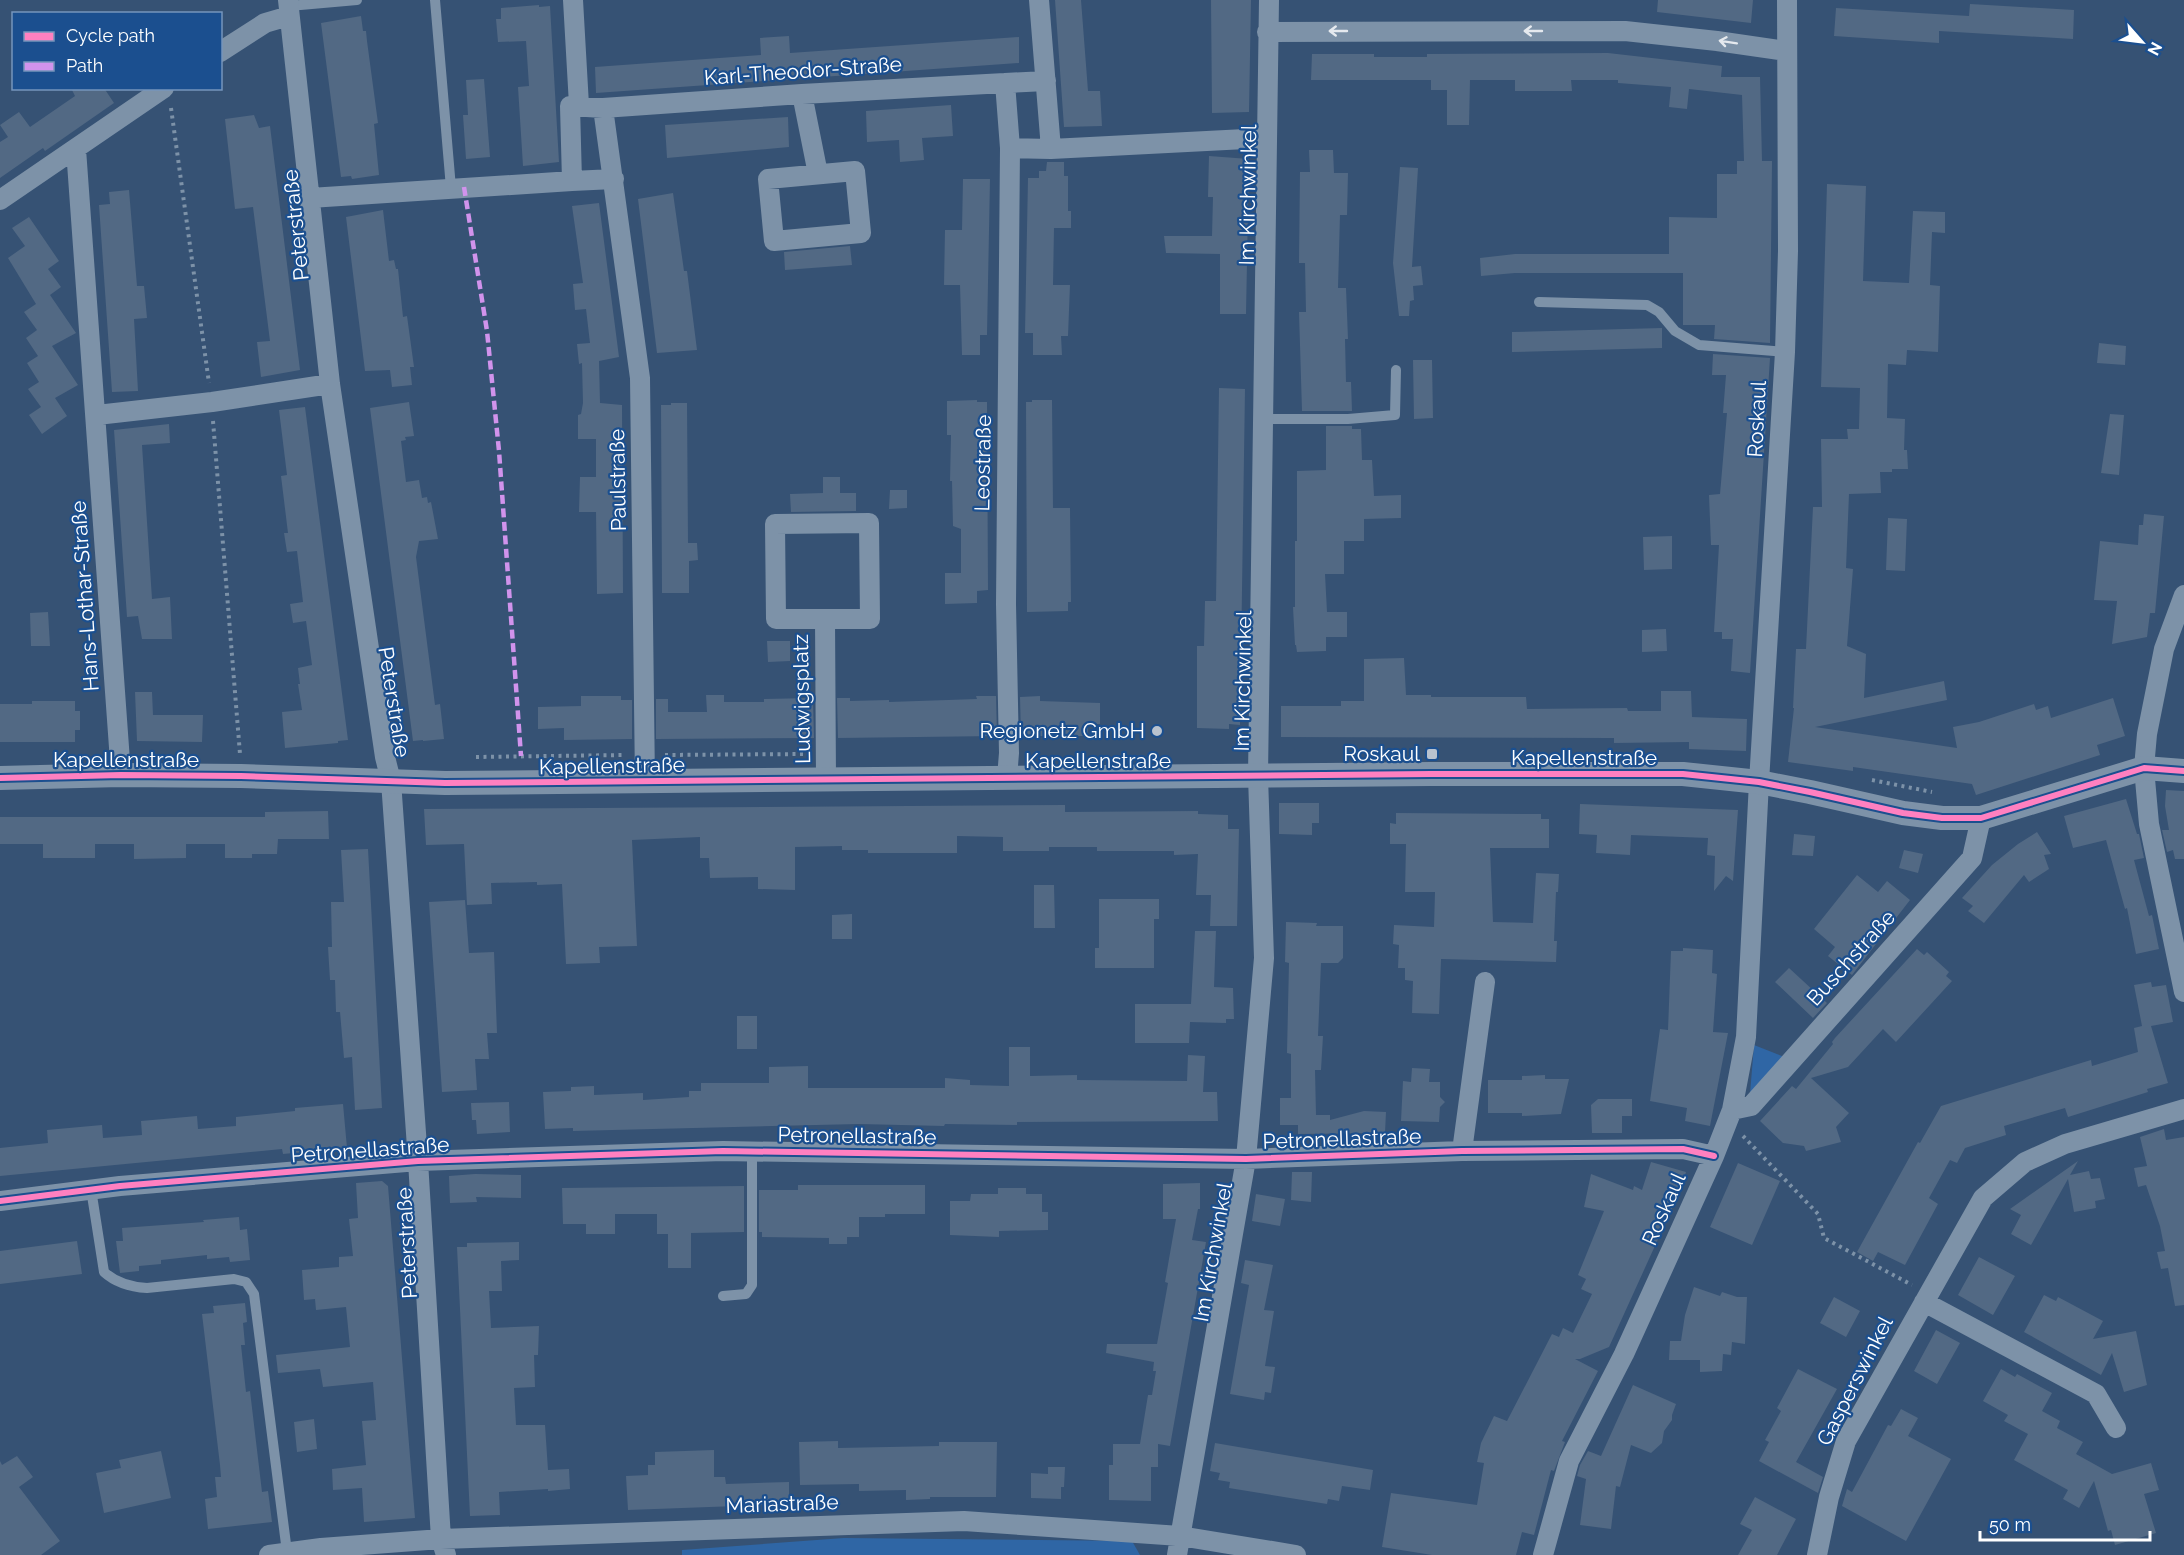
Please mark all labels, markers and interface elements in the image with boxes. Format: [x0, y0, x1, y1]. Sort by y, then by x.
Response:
legend [12, 12, 222, 90]
north arrow [2112, 12, 2172, 72]
text: Cycle path [66, 25, 155, 46]
one-way arrow [1329, 25, 1349, 37]
one-way arrow [1524, 25, 1544, 37]
one-way arrow [1718, 37, 1738, 48]
text: N [2144, 39, 2166, 59]
street label: Karl-Theodor-Straße [703, 51, 903, 90]
text: Path [66, 55, 103, 76]
street label: Im Kirchwinkel [1234, 124, 1261, 266]
street label: Peterstraße [277, 168, 314, 282]
street label: Roskaul [1742, 380, 1771, 458]
street label: Leostraße [969, 414, 996, 512]
street label: Paulstraße [604, 429, 631, 531]
street label: Hans-Lothar-Straße [65, 500, 104, 692]
street label: Im Kirchwinkel [1229, 610, 1256, 752]
street label: Ludwigsplatz [788, 634, 815, 764]
street label: Peterstraße [373, 645, 416, 759]
place label: Regionetz GmbH [979, 718, 1145, 743]
marker: Regionetz GmbH [1150, 724, 1164, 738]
place label: Roskaul [1343, 741, 1420, 766]
street label: Kapellenstraße [1511, 745, 1657, 770]
street label: Kapellenstraße [53, 747, 199, 772]
marker: Roskaul [1425, 747, 1439, 761]
street label: Kapellenstraße [1025, 748, 1171, 773]
street label: Kapellenstraße [539, 752, 685, 779]
street label: Buschstraße [1801, 905, 1900, 1011]
street label: Petronellastraße [777, 1122, 937, 1149]
street label: Petronellastraße [1262, 1123, 1422, 1154]
street label: Petronellastraße [290, 1131, 450, 1168]
street label: Roskaul [1637, 1168, 1691, 1249]
street label: Im Kirchwinkel [1188, 1180, 1237, 1324]
street label: Peterstraße [391, 1187, 422, 1299]
street label: Gasperswinkel [1811, 1312, 1898, 1450]
street label: Mariastraße [725, 1489, 839, 1518]
scale bar [1980, 1504, 2150, 1542]
text: 50 m [1989, 1514, 2031, 1535]

